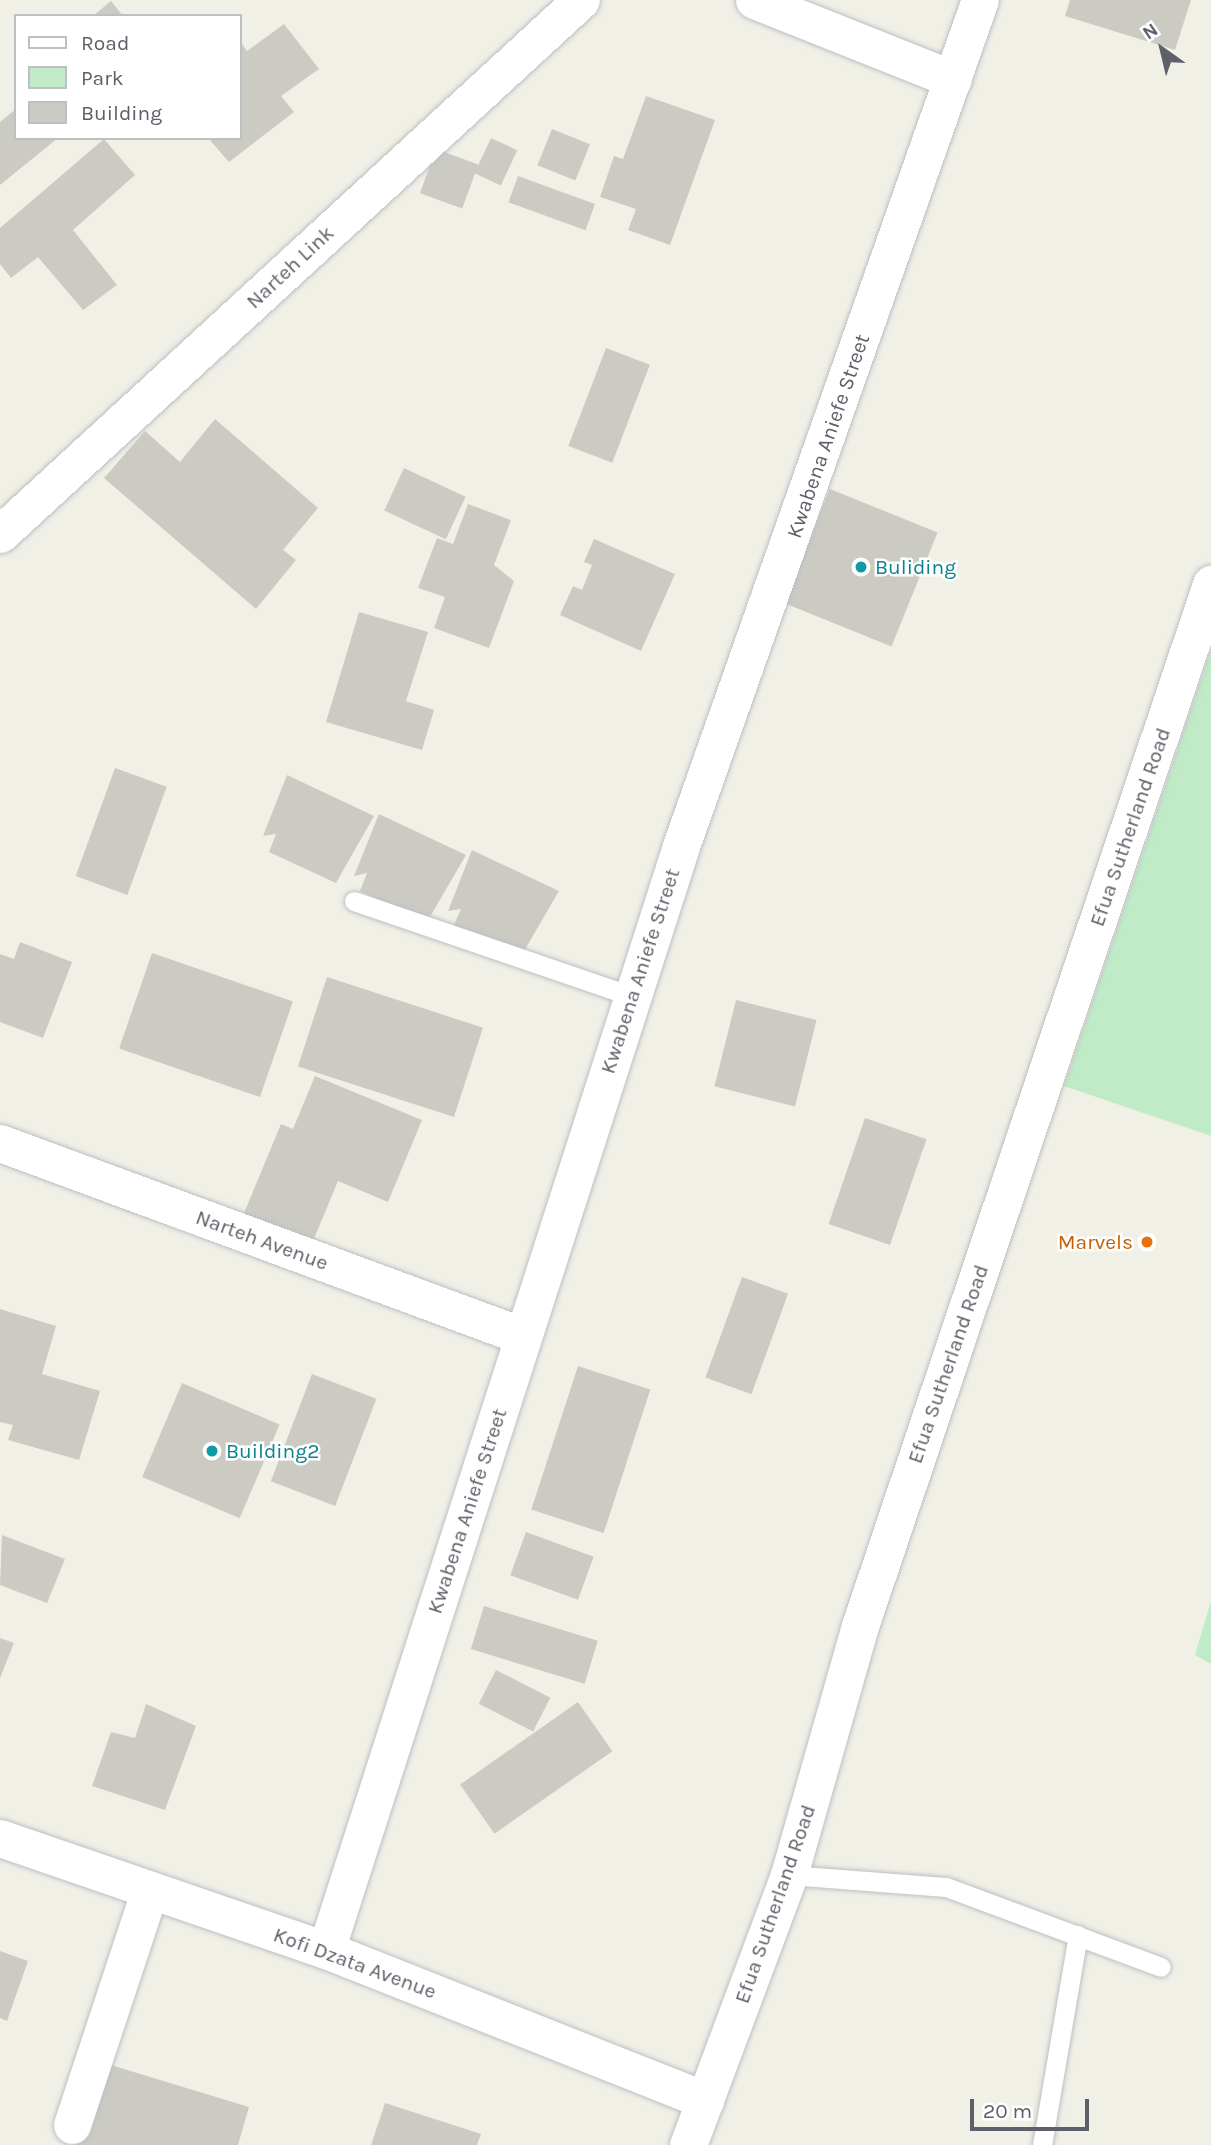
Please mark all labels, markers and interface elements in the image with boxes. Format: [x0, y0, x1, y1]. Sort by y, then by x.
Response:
legend [14, 14, 242, 140]
north arrow [1127, 14, 1197, 84]
text: N [1138, 19, 1162, 45]
text: Road [81, 31, 129, 55]
text: Park [81, 66, 124, 90]
text: Building [81, 101, 162, 125]
street label: Narteh Link [241, 220, 339, 314]
street label: Kwabena Aniefe Street [781, 331, 875, 541]
place label: Buliding [875, 554, 956, 580]
marker: Buliding [853, 559, 869, 575]
street label: Efua Sutherland Road [1084, 724, 1176, 930]
street label: Kwabena Aniefe Street [595, 865, 685, 1077]
street label: Narteh Avenue [192, 1204, 332, 1276]
place label: Marvels [1058, 1229, 1133, 1255]
marker: Marvels [1139, 1234, 1155, 1250]
street label: Efua Sutherland Road [902, 1261, 994, 1467]
street label: Kwabena Aniefe Street [422, 1405, 512, 1617]
place label: Building2 [226, 1438, 319, 1464]
marker: Building2 [204, 1443, 220, 1459]
street label: Efua Sutherland Road [729, 1801, 821, 2007]
street label: Kofi Dzata Avenue [270, 1922, 440, 2004]
scale bar [973, 2086, 1092, 2130]
text: 20 m [983, 2099, 1032, 2123]

